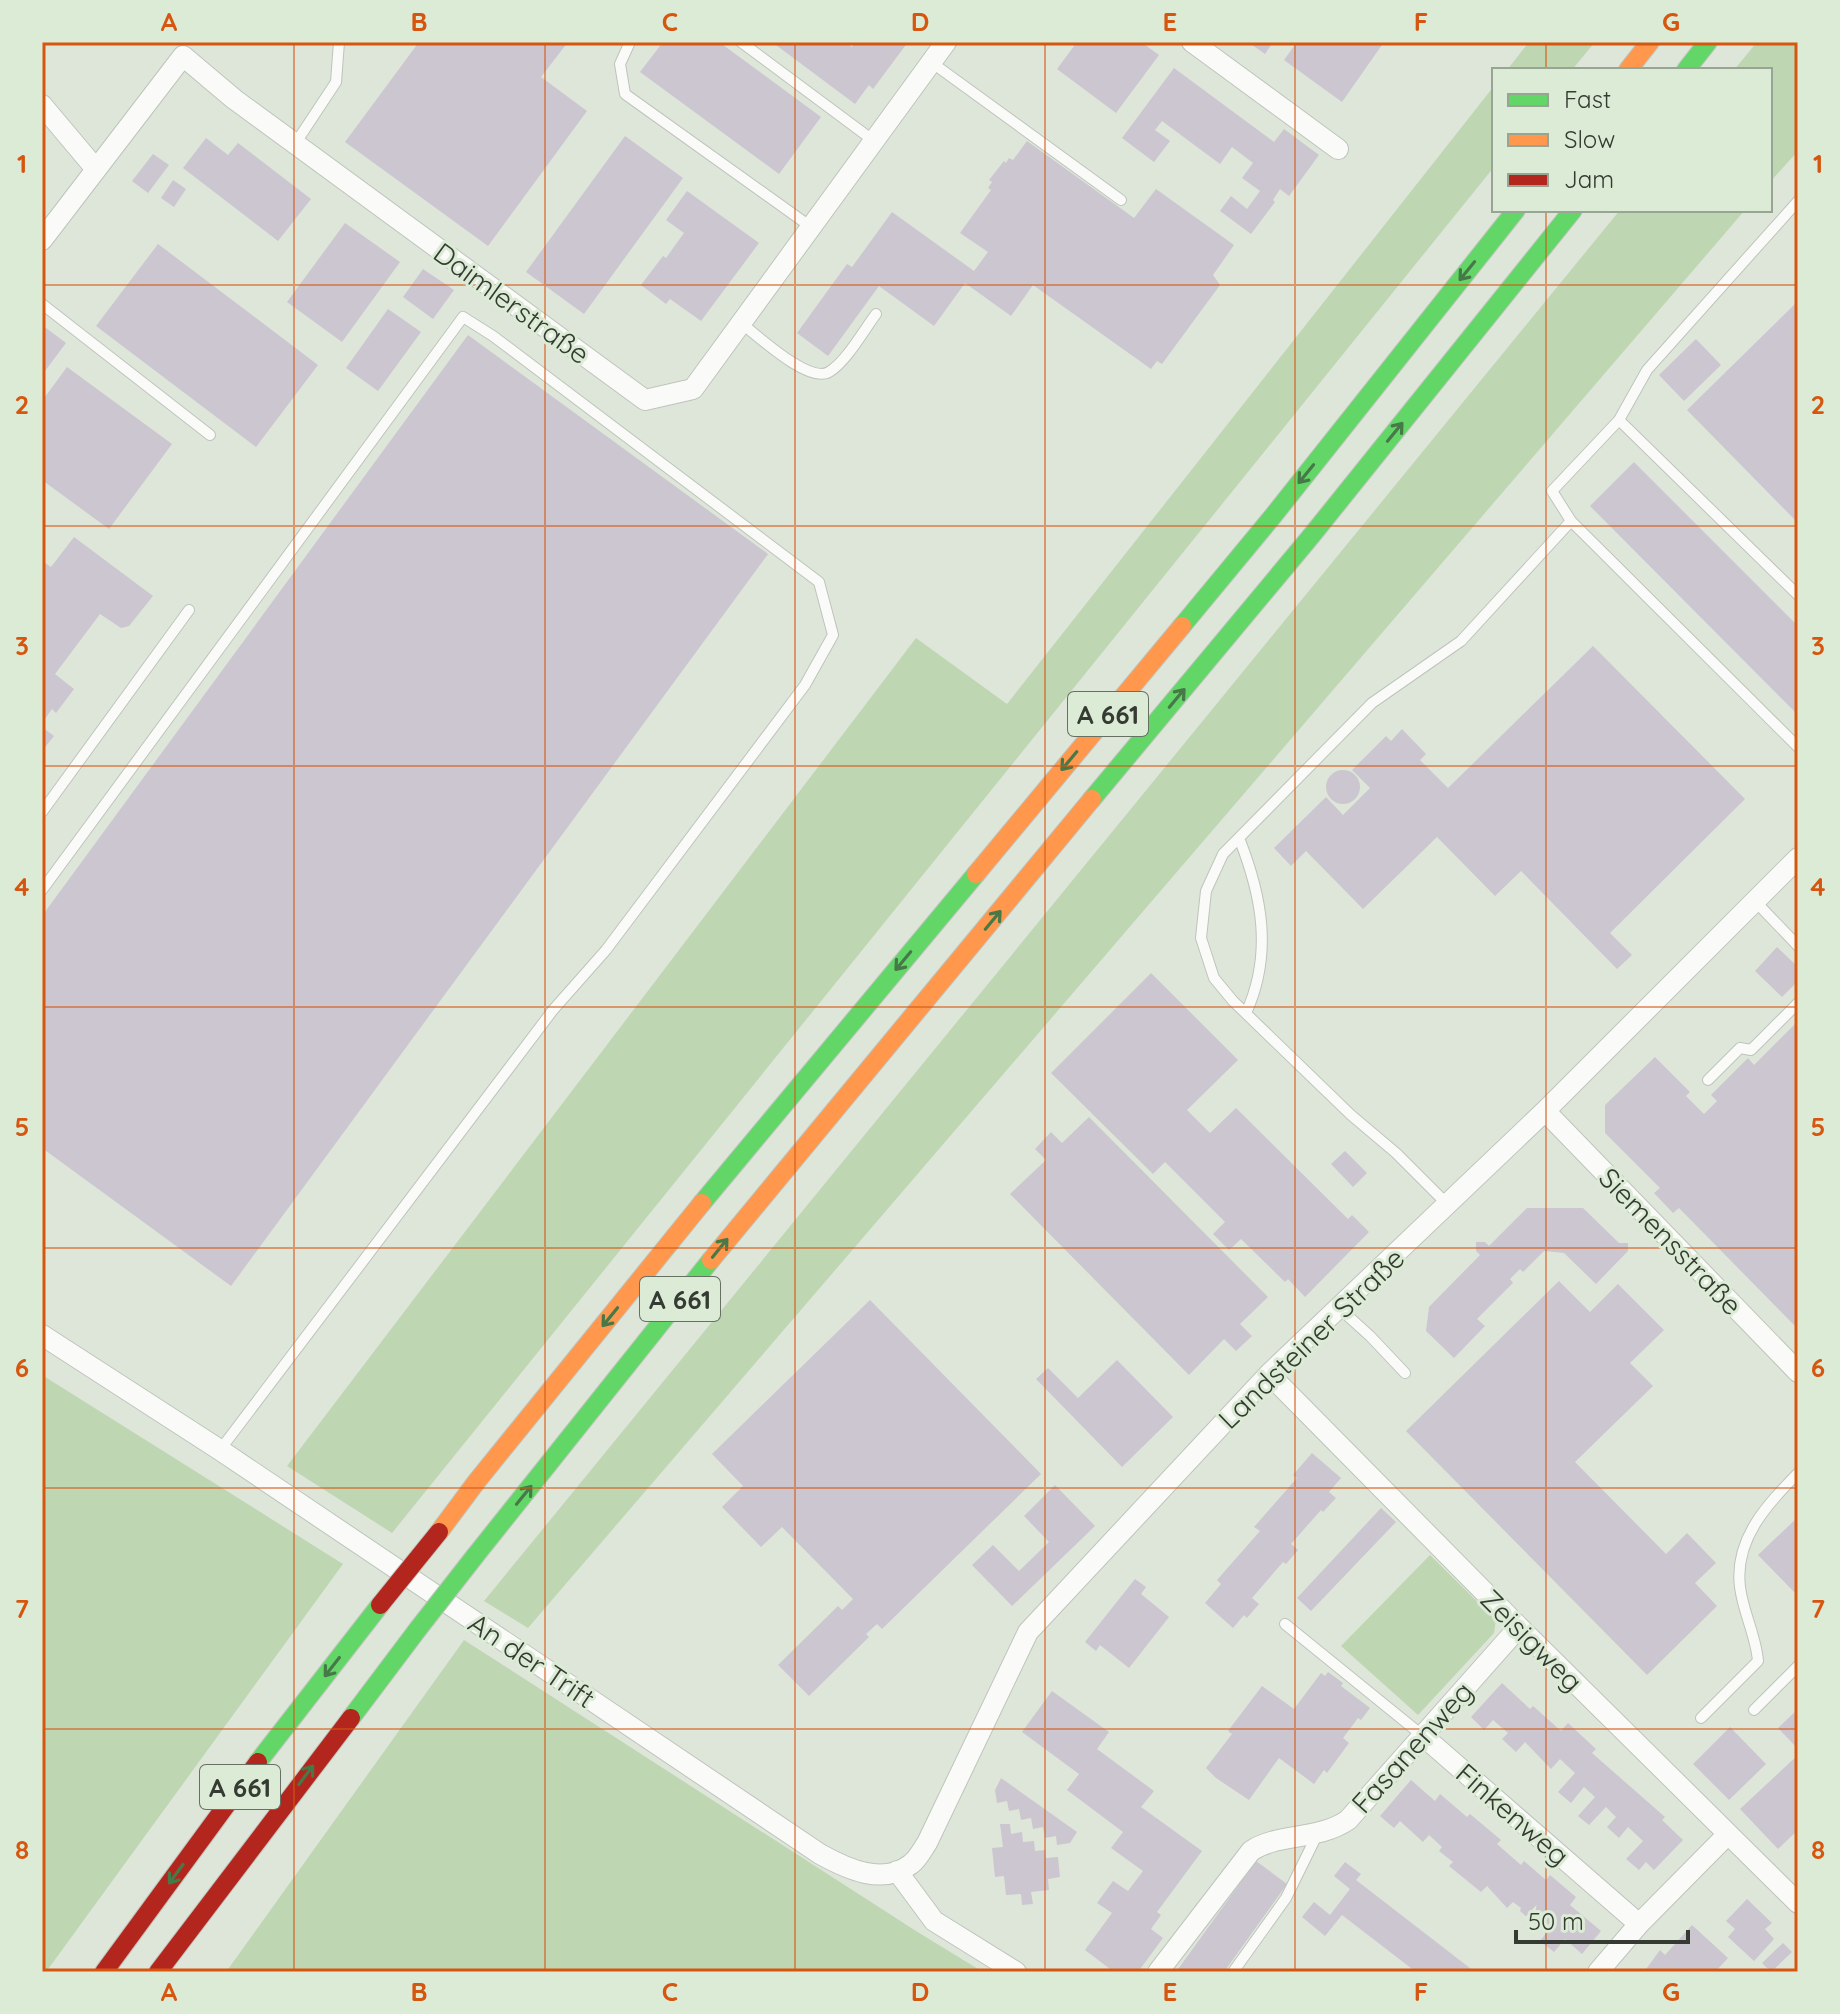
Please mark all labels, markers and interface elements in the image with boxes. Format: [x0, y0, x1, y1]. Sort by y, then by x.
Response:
text: A [161, 5, 178, 38]
text: B [410, 5, 428, 38]
text: C [662, 5, 678, 38]
text: D [911, 5, 929, 38]
text: E [1163, 5, 1177, 38]
text: F [1414, 5, 1428, 38]
text: G [1662, 5, 1680, 38]
legend [1492, 68, 1772, 212]
text: Fast [1564, 84, 1611, 114]
text: Slow [1564, 124, 1615, 154]
text: 1 [17, 147, 27, 180]
text: 1 [1813, 147, 1823, 180]
text: Jam [1564, 164, 1614, 194]
street label: Daimlerstraße [427, 235, 597, 371]
one-way arrow [1459, 260, 1476, 281]
text: 2 [15, 388, 29, 421]
text: 2 [1811, 388, 1825, 421]
one-way arrow [1386, 422, 1403, 443]
one-way arrow [1297, 463, 1314, 484]
text: 3 [15, 629, 29, 662]
text: 3 [1811, 629, 1825, 662]
one-way arrow [1168, 688, 1185, 709]
road number: A 661 [1068, 692, 1148, 736]
one-way arrow [1060, 751, 1078, 771]
text: 4 [14, 870, 30, 903]
text: 4 [1810, 870, 1826, 903]
one-way arrow [983, 909, 1001, 930]
one-way arrow [894, 951, 912, 971]
text: 5 [15, 1110, 29, 1143]
text: 5 [1811, 1110, 1825, 1143]
street label: Siemensstraße [1592, 1160, 1750, 1322]
one-way arrow [712, 1238, 729, 1259]
street label: Landsteiner Straße [1211, 1240, 1411, 1436]
road number: A 661 [640, 1277, 720, 1321]
one-way arrow [601, 1306, 618, 1327]
text: 6 [15, 1351, 29, 1384]
text: 6 [1811, 1351, 1825, 1384]
one-way arrow [515, 1485, 532, 1506]
street label: Zeisigweg [1473, 1581, 1591, 1699]
text: 7 [15, 1592, 29, 1625]
text: 7 [1811, 1592, 1825, 1625]
street label: An der Trift [462, 1605, 602, 1715]
one-way arrow [323, 1656, 341, 1677]
street label: Fasanenweg [1344, 1674, 1480, 1820]
street label: Finkenweg [1449, 1755, 1577, 1873]
road number: A 661 [200, 1765, 280, 1809]
one-way arrow [297, 1765, 314, 1786]
text: 8 [15, 1833, 29, 1866]
text: 8 [1811, 1833, 1825, 1866]
one-way arrow [167, 1863, 184, 1885]
scale bar [1516, 1894, 1688, 1944]
text: 50 m [1528, 1906, 1584, 1936]
text: A [161, 1975, 178, 2008]
text: B [410, 1975, 428, 2008]
text: C [662, 1975, 678, 2008]
text: D [911, 1975, 929, 2008]
text: E [1163, 1975, 1177, 2008]
text: F [1414, 1975, 1428, 2008]
text: G [1662, 1975, 1680, 2008]

